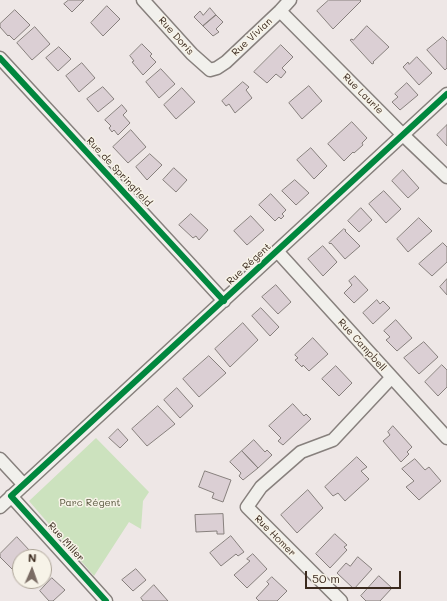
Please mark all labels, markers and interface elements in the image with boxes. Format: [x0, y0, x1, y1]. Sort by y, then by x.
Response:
street label: Rue Doris [156, 15, 196, 57]
street label: Rue Vivian [229, 15, 275, 59]
street label: Rue Laurie [340, 71, 386, 117]
street label: Rue de Springfield [84, 135, 154, 209]
street label: Rue Régent [224, 241, 274, 287]
street label: Rue Campbell [335, 316, 389, 374]
park label: Parc Régent [59, 497, 121, 509]
street label: Rue Homer [252, 513, 298, 559]
street label: Rue Miller [45, 520, 87, 564]
north arrow [12, 549, 52, 589]
text: N [28, 550, 37, 565]
scale bar [307, 563, 403, 589]
text: 50 m [312, 570, 340, 586]

